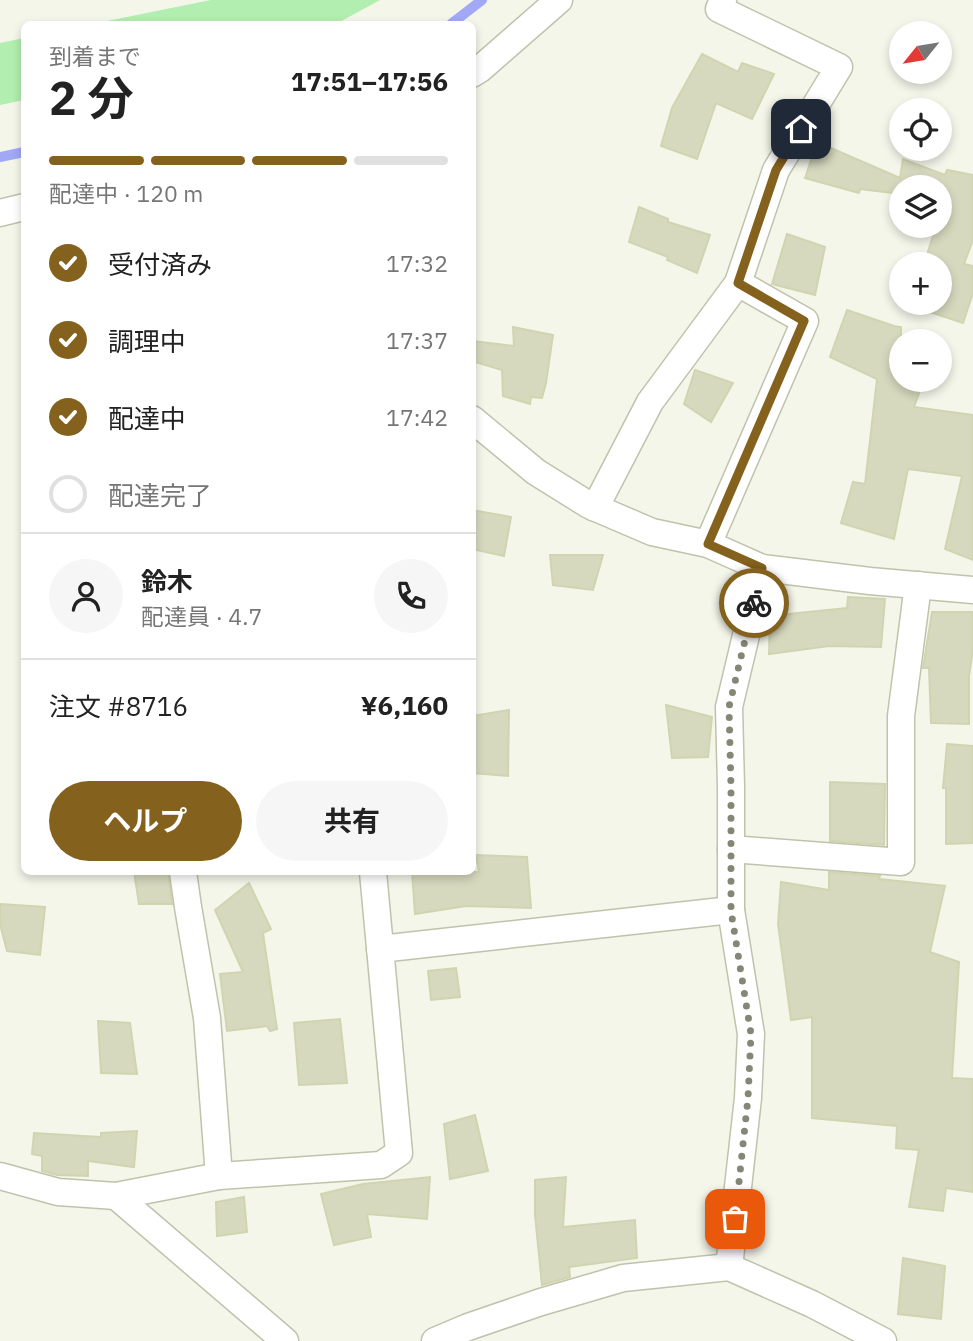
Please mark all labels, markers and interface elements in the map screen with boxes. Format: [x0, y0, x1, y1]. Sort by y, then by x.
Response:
north arrow [889, 21, 952, 84]
map controls [889, 21, 952, 392]
text: 到着まで [49, 41, 141, 71]
text: 17:51–17:56 [291, 64, 448, 98]
text: 2 分 [49, 68, 133, 128]
button: locate [889, 98, 952, 161]
pin [771, 99, 831, 159]
icon: home [782, 110, 820, 148]
button: layers [889, 175, 952, 238]
text: 配達中 · 120 m [49, 178, 203, 208]
icon: check [49, 244, 87, 282]
text: 受付済み [108, 247, 212, 281]
text: 17:32 [386, 248, 448, 278]
button: + [889, 252, 952, 315]
icon: check [49, 321, 87, 359]
text: 調理中 [108, 324, 186, 358]
text: 17:37 [386, 325, 448, 355]
button: − [889, 329, 952, 392]
icon: check [49, 398, 87, 436]
text: 配達中 [108, 401, 186, 435]
text: 17:42 [386, 402, 448, 432]
text: 配達完了 [108, 478, 212, 512]
button: person [49, 559, 123, 633]
button: phone [374, 559, 448, 633]
text: 鈴木 [141, 564, 193, 598]
courier [719, 568, 789, 638]
icon: bike [735, 584, 773, 622]
text: 配達員 · 4.7 [141, 601, 262, 631]
text: ¥6,160 [361, 688, 448, 722]
text: 注文 #8716 [49, 689, 188, 723]
button: ヘルプ [49, 781, 242, 861]
button: 共有 [256, 781, 448, 861]
pin [705, 1189, 765, 1249]
icon: bag [716, 1200, 754, 1238]

